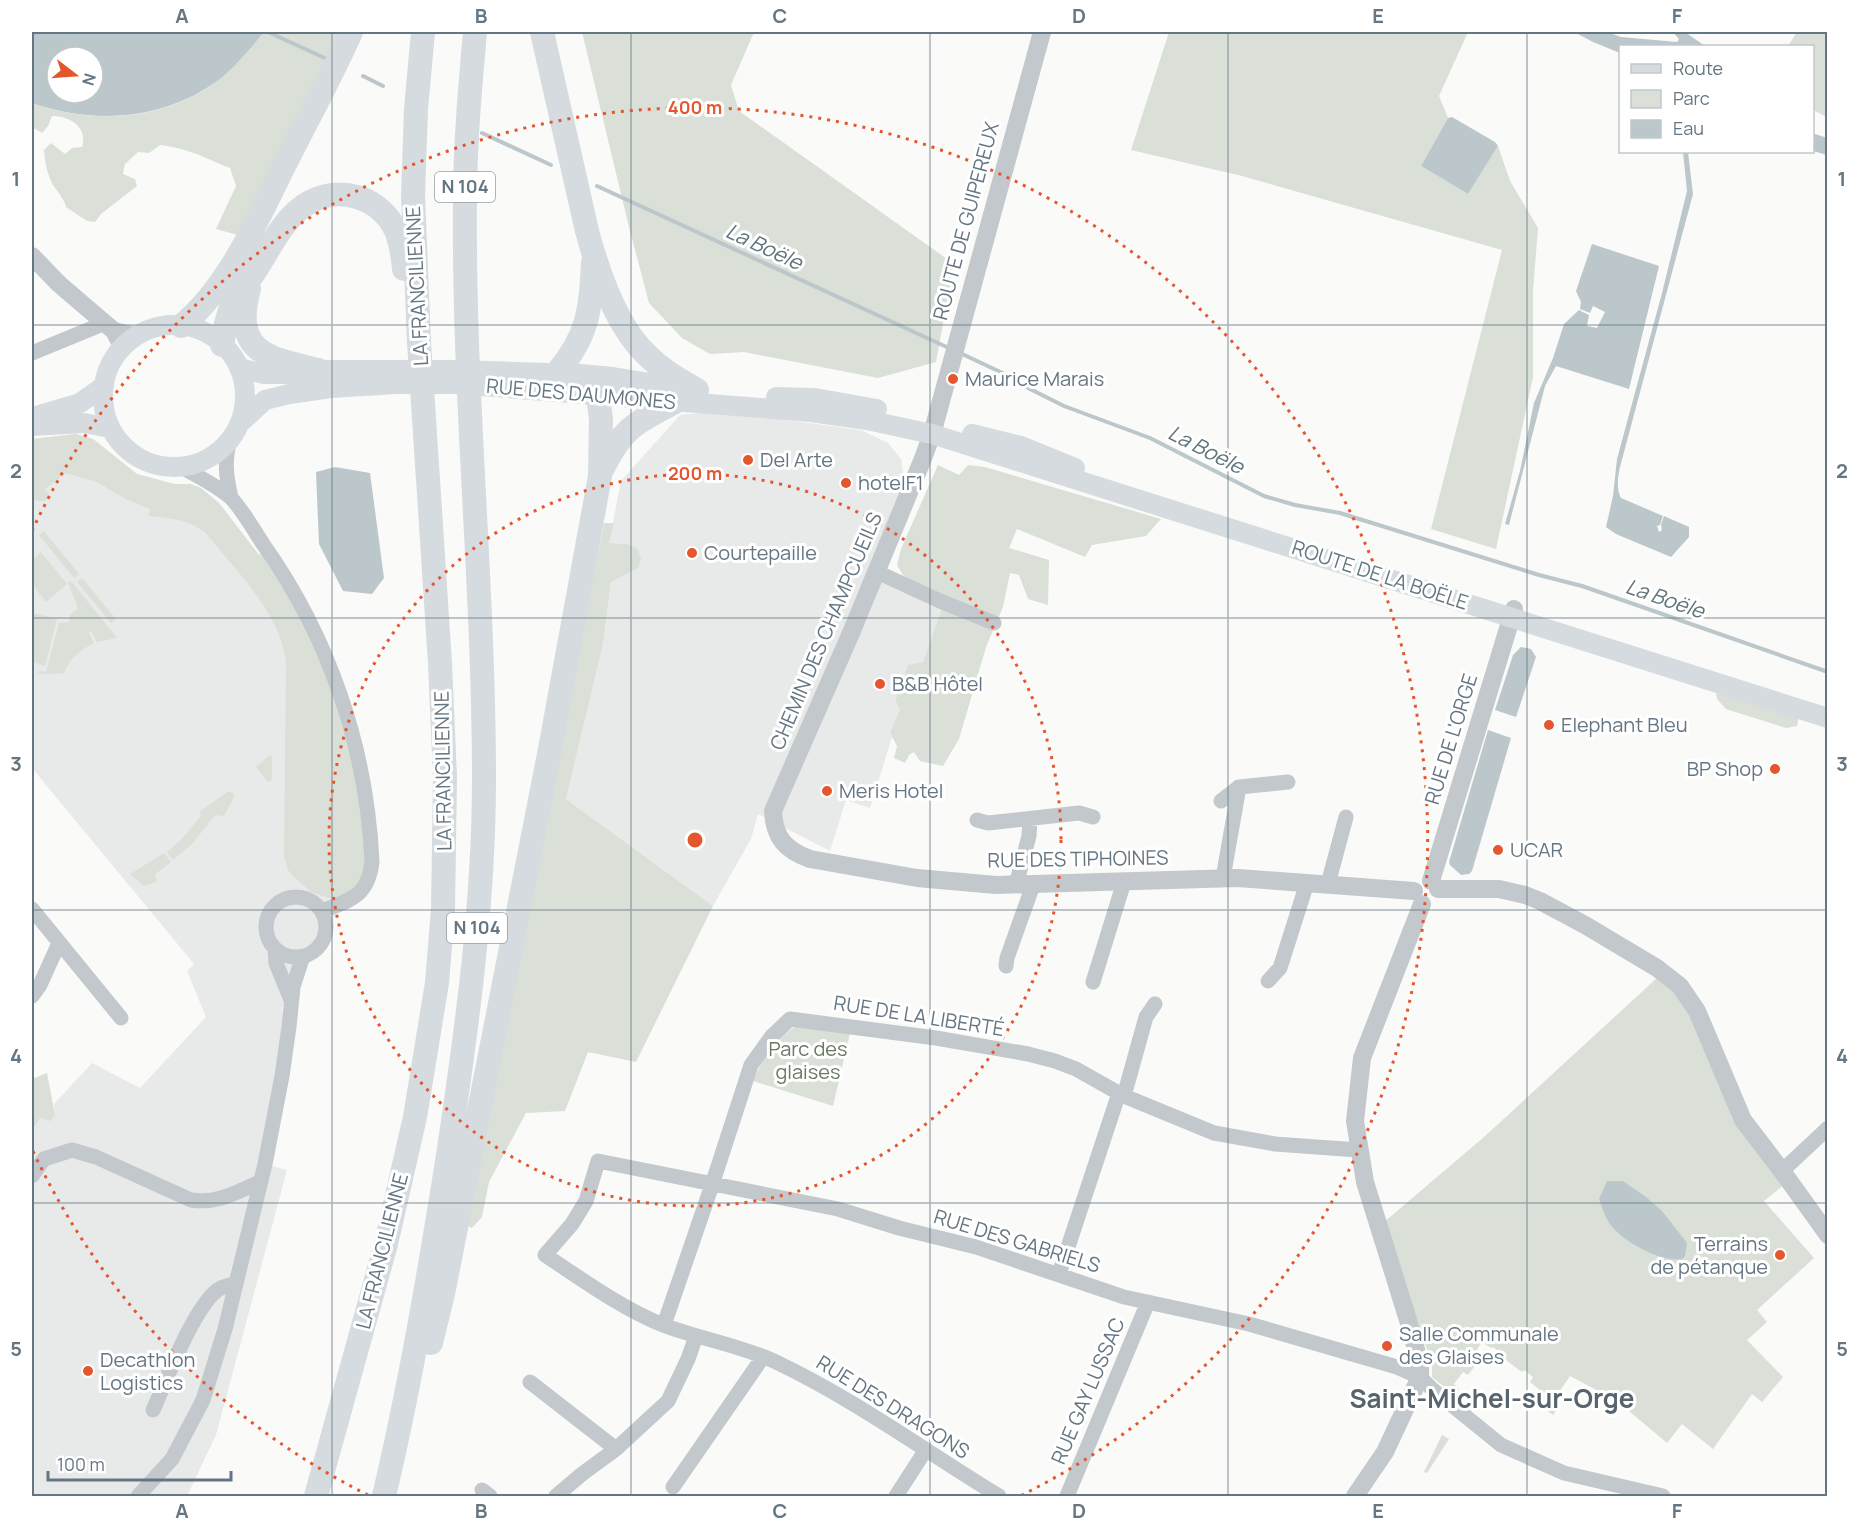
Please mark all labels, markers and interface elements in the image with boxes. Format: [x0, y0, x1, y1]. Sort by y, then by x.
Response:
text: A [175, 2, 189, 29]
text: B [475, 2, 488, 29]
text: C [773, 2, 787, 29]
text: D [1072, 2, 1086, 29]
text: E [1372, 2, 1384, 29]
text: F [1672, 2, 1683, 29]
north arrow [45, 45, 105, 105]
legend [1619, 45, 1814, 153]
text: Route [1673, 56, 1723, 80]
text: N [77, 71, 102, 88]
text: Parc [1673, 86, 1710, 110]
text: 400 m [668, 95, 722, 119]
text: Eau [1673, 116, 1704, 140]
street label: ROUTE DE GUIPEREUX [926, 119, 1005, 323]
text: 1 [12, 165, 20, 192]
text: 1 [1838, 165, 1846, 192]
road number: N 104 [435, 172, 495, 202]
street label: LA FRANCILIENNE [399, 205, 434, 367]
water label: La Boële [722, 216, 809, 277]
place label: Maurice Marais [965, 365, 1104, 392]
street label: RUE DES DAUMONES [485, 372, 677, 415]
marker: Maurice Marais [946, 372, 960, 386]
water label: La Boële [1164, 418, 1251, 481]
place label: Del Arte [760, 446, 833, 473]
marker: Del Arte [741, 453, 755, 467]
text: 2 [10, 457, 22, 484]
text: 2 [1836, 457, 1848, 484]
text: 200 m [668, 461, 722, 485]
place label: hotelF1 [858, 469, 924, 496]
marker: hotelF1 [839, 476, 853, 490]
street label: CHEMIN DES CHAMPCUEILS [763, 508, 888, 754]
street label: ROUTE DE LA BOËLE [1289, 533, 1472, 616]
place label: Courtepaille [704, 539, 817, 566]
marker: Courtepaille [685, 546, 699, 560]
water label: La Boële [1622, 572, 1710, 625]
place label: B&B Hôtel [892, 670, 983, 697]
street label: RUE DE L'ORGE [1418, 670, 1483, 808]
marker: B&B Hôtel [873, 677, 887, 691]
street label: LA FRANCILIENNE [428, 691, 457, 851]
place label: Elephant Bleu [1561, 711, 1688, 738]
marker: Elephant Bleu [1542, 718, 1556, 732]
text: 3 [10, 750, 22, 777]
text: 3 [1836, 750, 1848, 777]
place label: BP Shop [1687, 755, 1763, 782]
marker: BP Shop [1768, 762, 1782, 776]
place label: Meris Hotel [839, 777, 943, 804]
marker: Meris Hotel [820, 784, 834, 798]
centre of rings [685, 830, 705, 850]
place label: UCAR [1510, 836, 1563, 863]
street label: RUE DES TIPHOINES [987, 843, 1169, 874]
marker: UCAR [1491, 843, 1505, 857]
road number: N 104 [447, 913, 507, 943]
street label: RUE DE LA LIBERTÉ [832, 989, 1006, 1042]
park label: Parc des glaises [769, 1035, 847, 1085]
text: 4 [10, 1042, 22, 1069]
text: 4 [1836, 1042, 1848, 1069]
street label: LA FRANCILIENNE [349, 1170, 414, 1332]
street label: RUE DES GABRIELS [931, 1202, 1104, 1279]
place label: Terrains de pétanque [1651, 1230, 1768, 1280]
marker: Terrains de pétanque [1773, 1248, 1787, 1262]
street label: RUE GAY LUSSAC [1044, 1313, 1131, 1468]
place label: Salle Communale des Glaises [1399, 1320, 1559, 1370]
text: 5 [10, 1335, 22, 1362]
text: 5 [1836, 1335, 1848, 1362]
marker: Salle Communale des Glaises [1380, 1339, 1394, 1353]
place label: Decathlon Logistics [100, 1346, 196, 1396]
street label: RUE DES DRAGONS [812, 1349, 975, 1465]
marker: Decathlon Logistics [81, 1364, 95, 1378]
district label: Saint-Michel-sur-Orge [1349, 1380, 1635, 1416]
scale bar [48, 1444, 231, 1482]
text: 100 m [57, 1452, 105, 1476]
text: A [175, 1497, 189, 1524]
text: B [475, 1497, 488, 1524]
text: C [773, 1497, 787, 1524]
text: D [1072, 1497, 1086, 1524]
text: E [1372, 1497, 1384, 1524]
text: F [1672, 1497, 1683, 1524]

